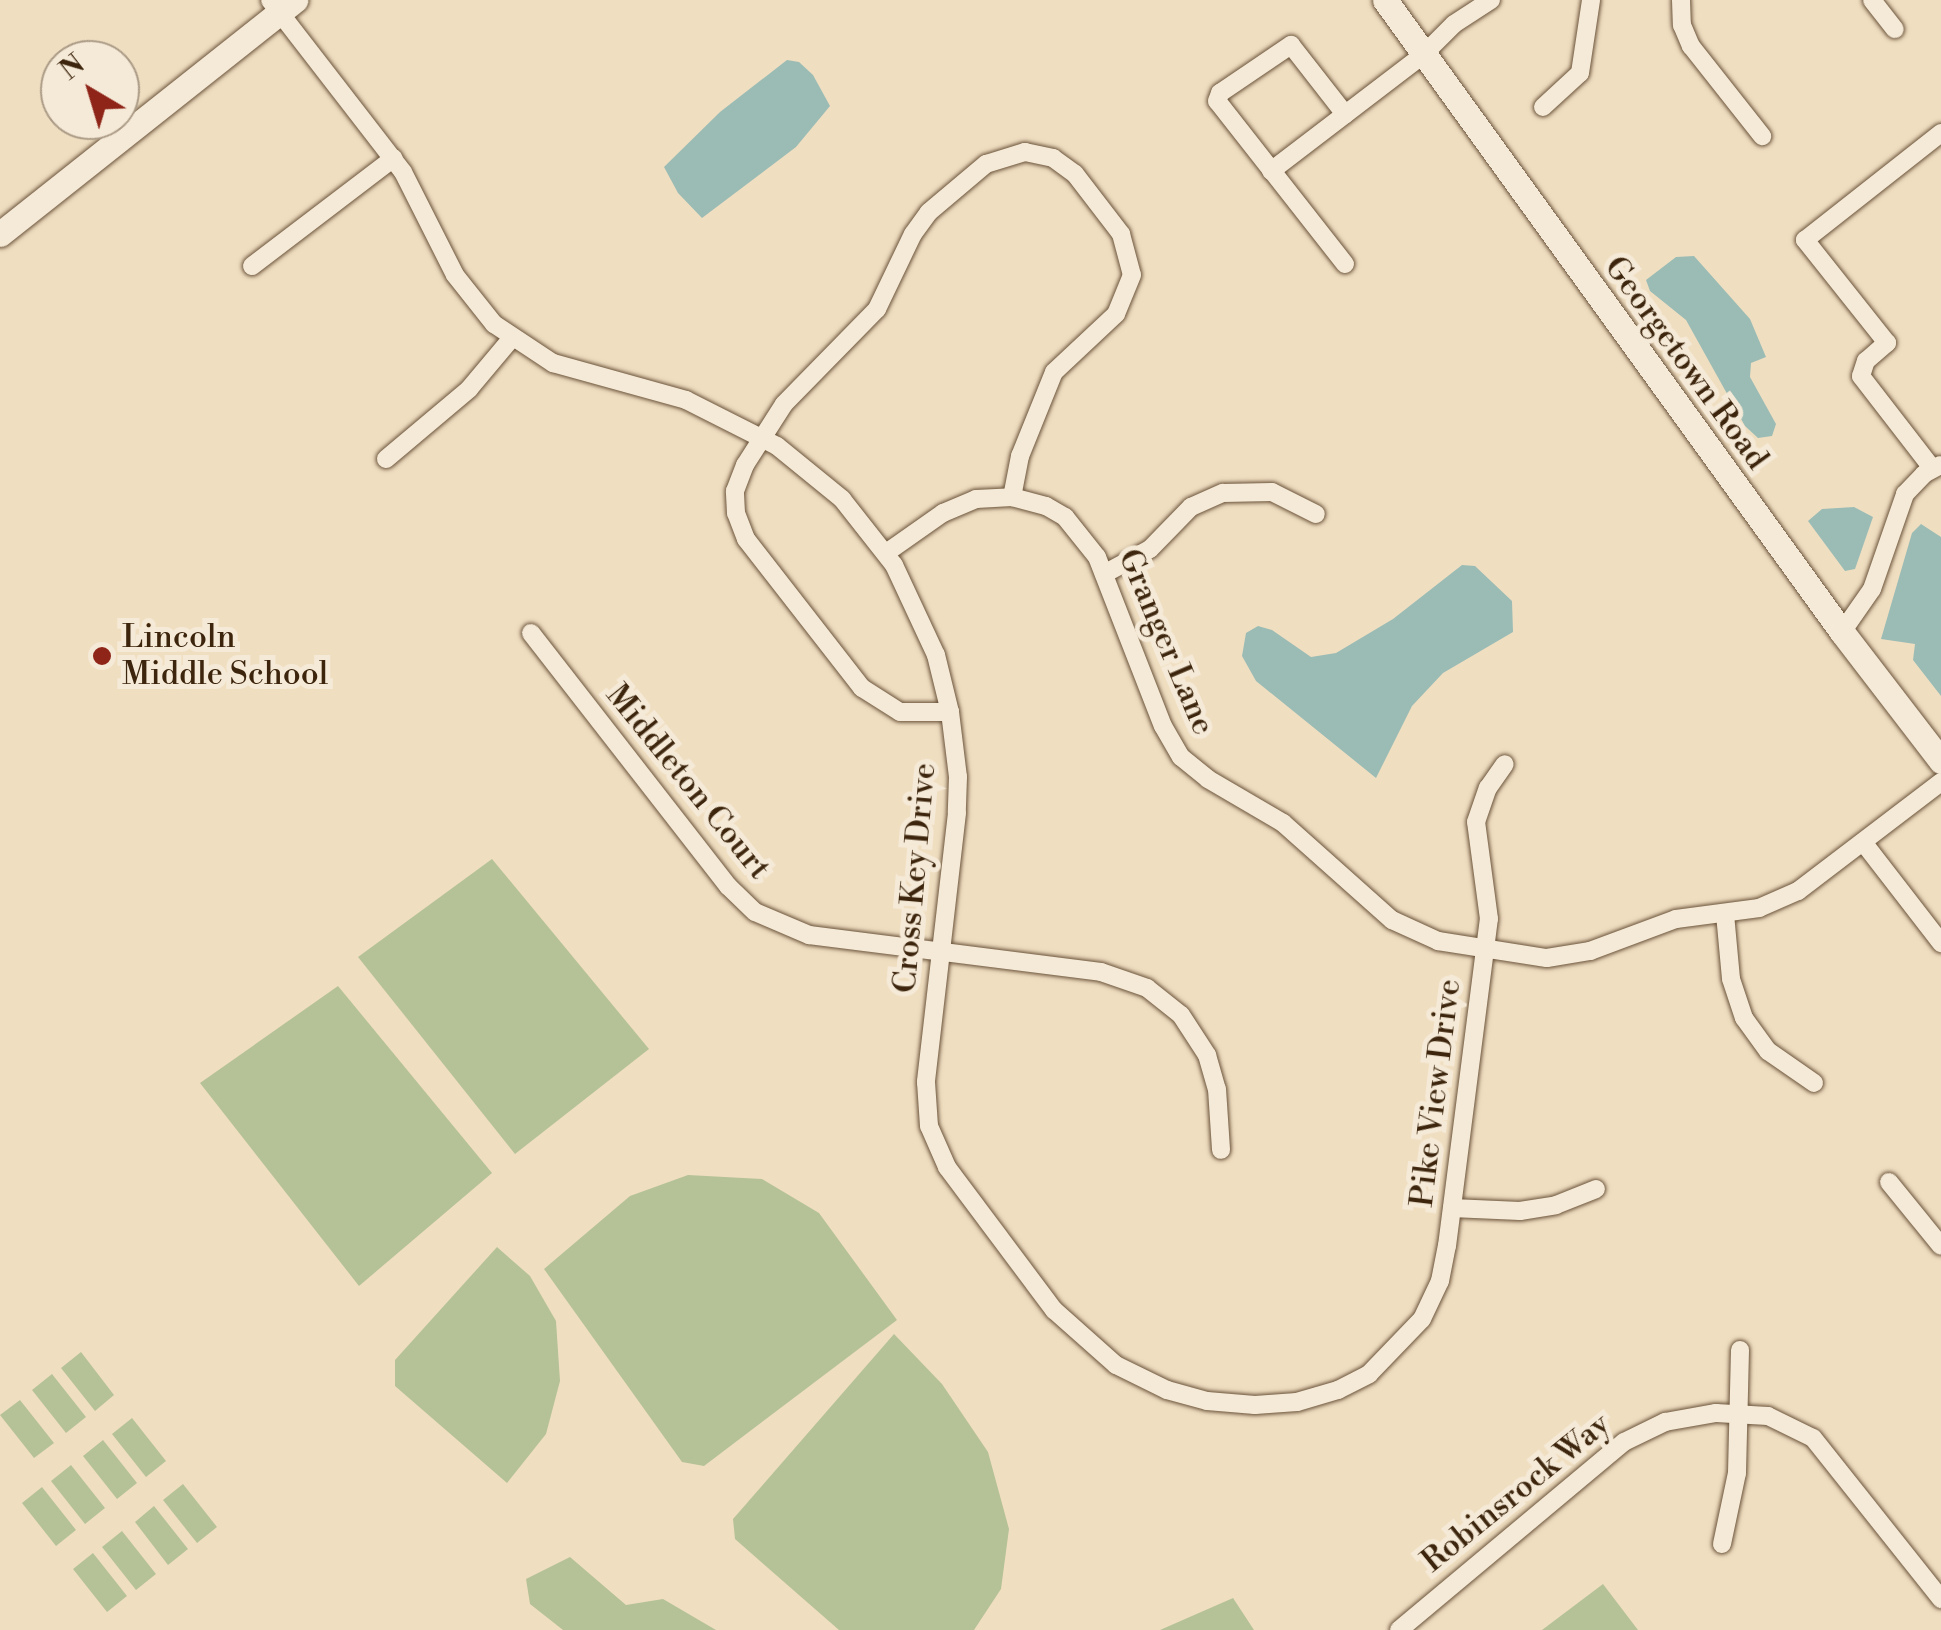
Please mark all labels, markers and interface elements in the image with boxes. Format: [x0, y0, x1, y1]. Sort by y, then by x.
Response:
north arrow [40, 40, 140, 140]
text: N [53, 47, 92, 88]
street label: Georgetown Road [1596, 249, 1776, 477]
street label: Granger Lane [1110, 543, 1222, 741]
place label: Lincoln Middle School [122, 619, 328, 694]
marker: Lincoln Middle School [91, 645, 113, 667]
street label: Middleton Court [598, 677, 778, 887]
street label: Cross Key Drive [886, 761, 944, 995]
street label: Pike View Drive [1403, 977, 1469, 1209]
street label: Robinsrock Way [1414, 1405, 1618, 1581]

